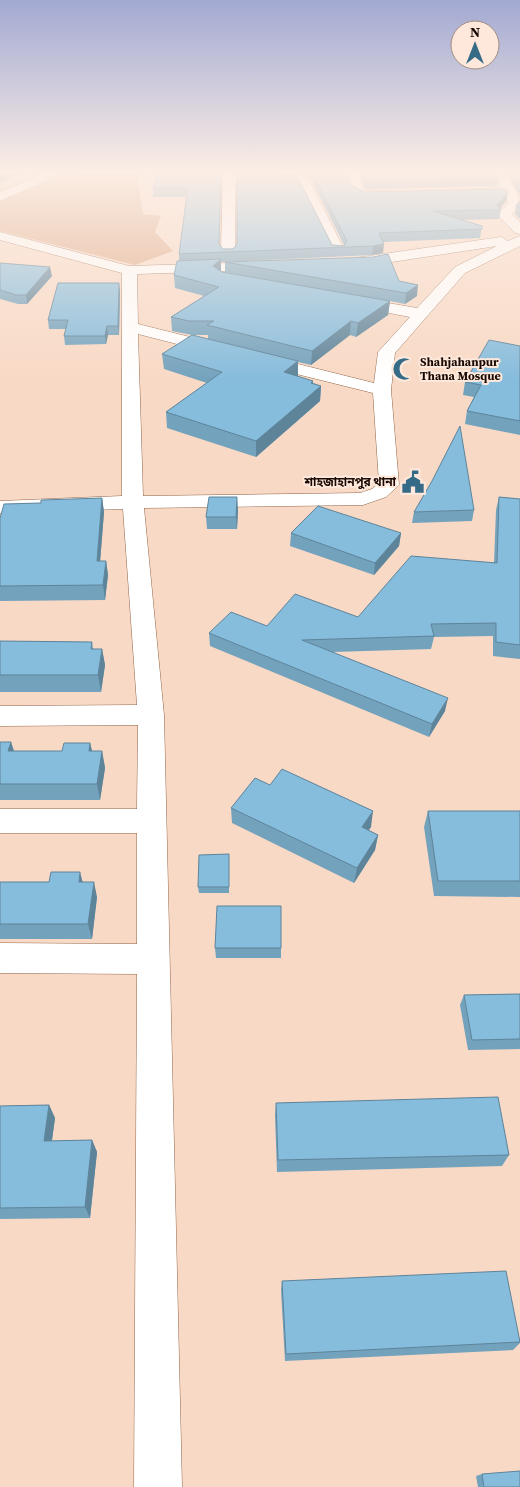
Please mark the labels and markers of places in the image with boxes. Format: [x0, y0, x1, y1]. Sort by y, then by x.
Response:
place label: Shahjahanpur Thana Mosque [420, 354, 501, 384]
mosque icon: Shahjahanpur Thana Mosque [391, 356, 417, 382]
public building icon: শাহজাহানপুর থানা [400, 469, 426, 495]
place label: শাহজাহানপুর থানা [303, 474, 397, 490]

